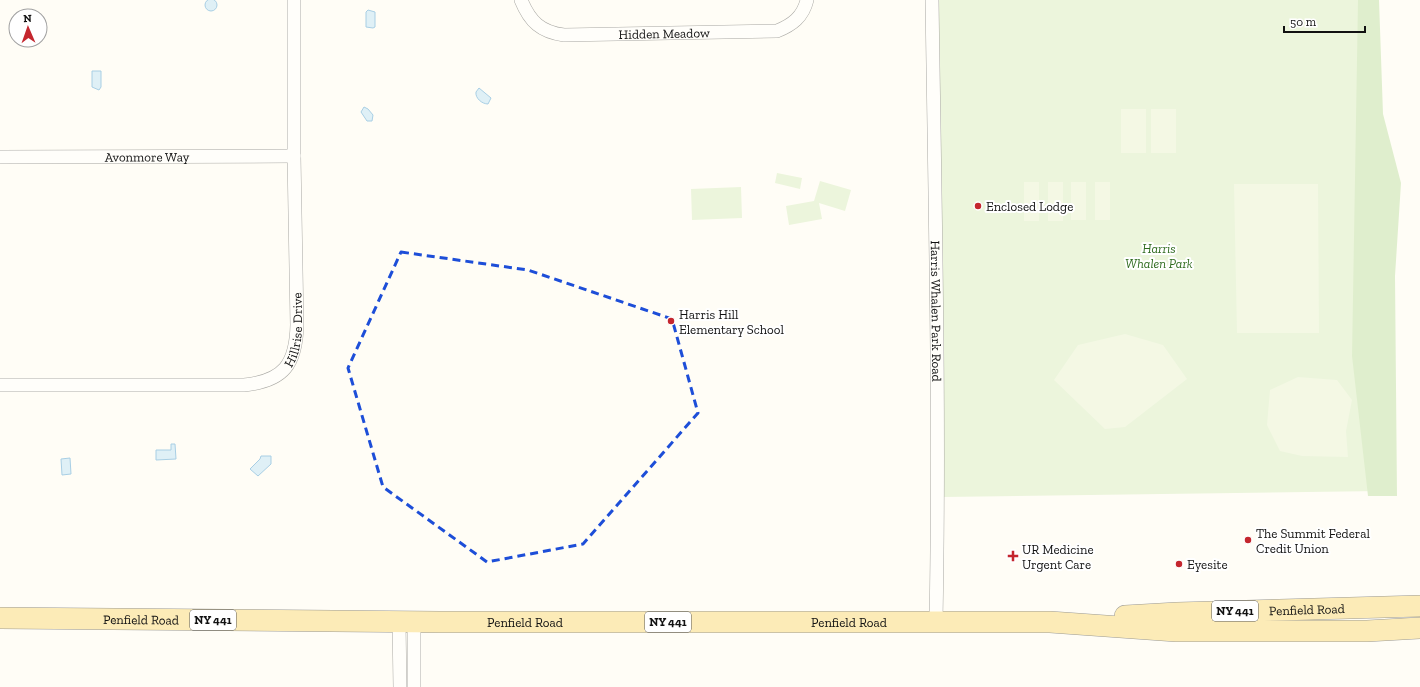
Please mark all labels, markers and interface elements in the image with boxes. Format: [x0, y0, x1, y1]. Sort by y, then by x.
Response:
north arrow [8, 8, 48, 48]
scale bar [1284, 8, 1365, 34]
text: N [23, 12, 33, 25]
text: 50 m [1290, 15, 1317, 29]
street label: Hidden Meadow [618, 25, 710, 41]
street label: Avonmore Way [105, 149, 190, 164]
place label: Enclosed Lodge [986, 199, 1073, 214]
marker: Enclosed Lodge [973, 201, 983, 211]
street label: Harris Whalen Park Road [928, 240, 945, 382]
park label: Harris Whalen Park [1125, 241, 1193, 271]
street label: Hillrise Drive [281, 292, 305, 369]
place label: Harris Hill Elementary School [679, 307, 784, 337]
marker: Harris Hill Elementary School [666, 316, 676, 326]
place label: The Summit Federal Credit Union [1256, 526, 1371, 556]
marker: The Summit Federal Credit Union [1243, 535, 1253, 545]
place label: UR Medicine Urgent Care [1022, 542, 1094, 572]
marker: UR Medicine Urgent Care [1007, 550, 1019, 562]
place label: Eyesite [1187, 557, 1228, 572]
marker: Eyesite [1174, 559, 1184, 569]
road number: NY 441 [1212, 601, 1258, 621]
street label: Penfield Road [1269, 601, 1345, 618]
road number: NY 441 [190, 610, 236, 630]
street label: Penfield Road [103, 611, 179, 627]
road number: NY 441 [645, 612, 691, 632]
street label: Penfield Road [487, 615, 563, 630]
street label: Penfield Road [811, 615, 887, 630]

